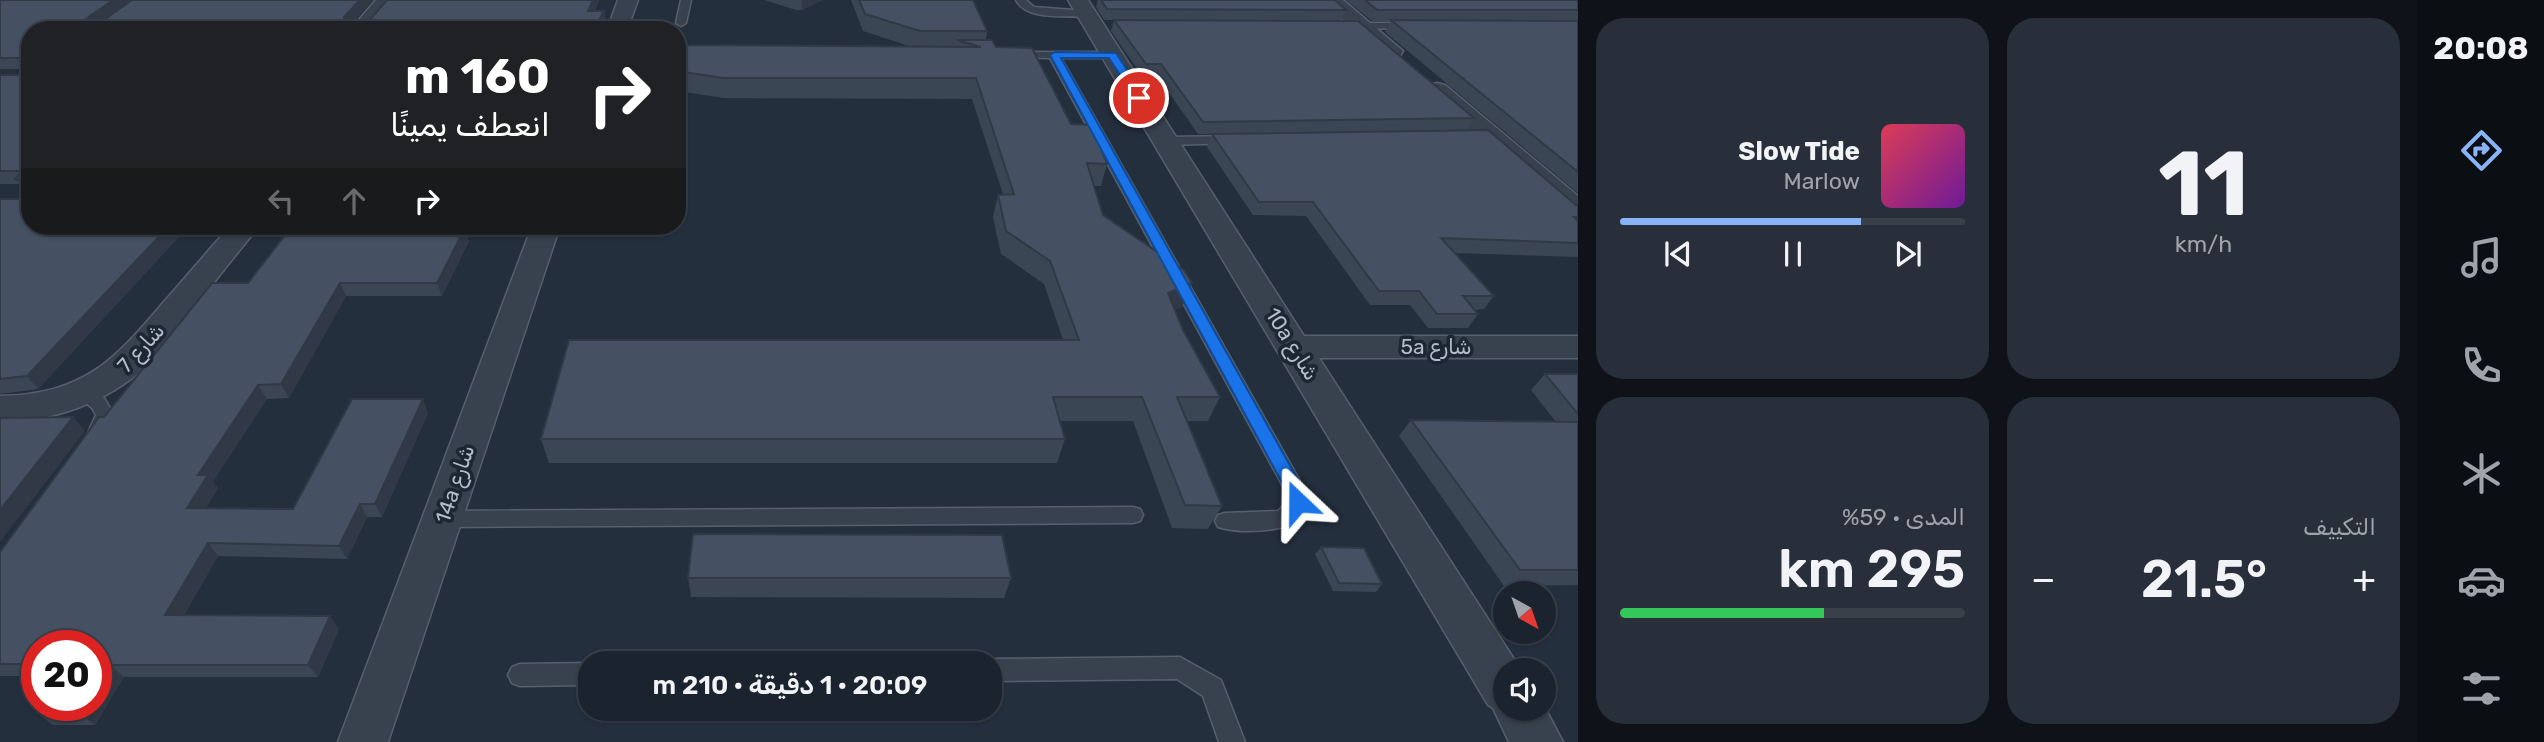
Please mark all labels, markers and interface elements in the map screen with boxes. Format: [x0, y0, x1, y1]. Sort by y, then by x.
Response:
text: 20:08 [2433, 29, 2529, 67]
text: 160 m [405, 47, 550, 105]
icon: right [574, 49, 665, 140]
pin [1109, 68, 1169, 128]
icon: arrive [1120, 79, 1158, 117]
text: انعطف يمينًا [390, 106, 550, 144]
icon: directions [2457, 126, 2506, 175]
text: 11 [2158, 130, 2249, 238]
text: Slow Tide [1738, 136, 1860, 167]
text: Marlow [1783, 167, 1860, 195]
icon: left [262, 182, 300, 220]
icon: ahead [335, 182, 373, 220]
icon: right [408, 182, 446, 220]
text: km/h [2175, 230, 2232, 258]
icon: music [2457, 233, 2506, 282]
icon: previous [1659, 235, 1697, 273]
icon: pause [1774, 235, 1812, 273]
icon: next [1889, 235, 1927, 273]
street label: 10a شارع [1259, 303, 1324, 386]
street label: شارع 7 [112, 318, 171, 379]
street label: 5a شارع [1400, 334, 1472, 361]
icon: phone [2457, 341, 2506, 390]
street label: 14a شارع [430, 442, 481, 527]
icon: climate [2457, 449, 2506, 498]
position arrow [1261, 465, 1335, 539]
text: المدى · 59% [1842, 503, 1965, 531]
text: التكييف [2303, 513, 2376, 541]
text: 295 km [1778, 538, 1965, 600]
text: 21.5° [2141, 548, 2267, 610]
text: − [2031, 556, 2056, 602]
text: + [2352, 556, 2376, 602]
icon: car [2457, 556, 2506, 605]
north arrow [1493, 581, 1556, 644]
map controls [1493, 581, 1556, 721]
speed limit sign: 20 [21, 630, 112, 721]
button: sound [1493, 658, 1556, 721]
icon: filters [2457, 664, 2506, 713]
text: 20:09 · 1 دقيقة · 210 m [653, 670, 927, 701]

